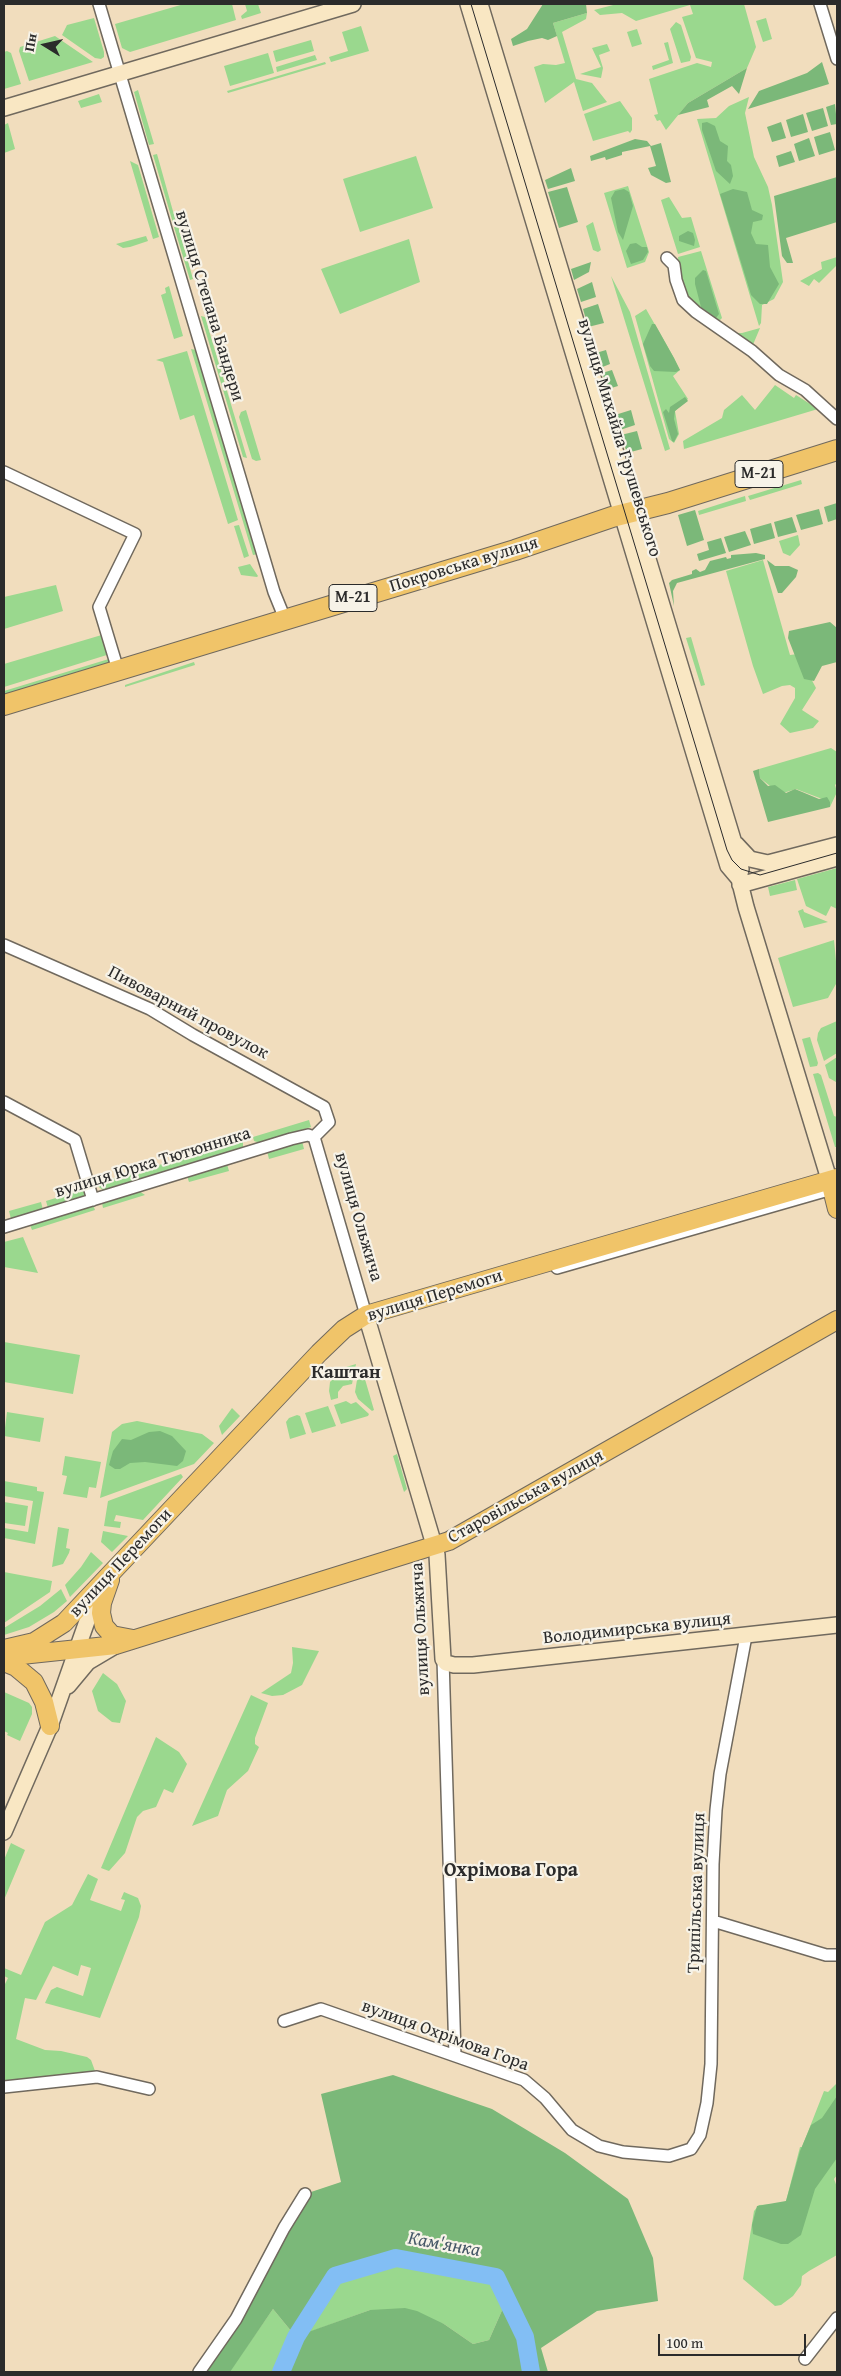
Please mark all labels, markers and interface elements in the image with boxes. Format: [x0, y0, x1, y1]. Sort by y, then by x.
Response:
north arrow [20, 20, 70, 70]
text: Пн [19, 32, 42, 53]
street label: вулиця Степана Бандери [170, 208, 248, 404]
street label: вулиця Михайла Грушевського [572, 316, 666, 560]
road number: М-21 [735, 460, 783, 488]
street label: Покровська вулиця [387, 532, 541, 598]
road number: М-21 [329, 584, 377, 612]
street label: Пивоварний провулок [104, 962, 272, 1064]
street label: вулиця Юрка Тютюнника [53, 1123, 253, 1203]
street label: вулиця Ольжича [329, 1150, 387, 1284]
street label: вулиця Перемоги [365, 1265, 505, 1327]
district label: Каштан [311, 1362, 381, 1384]
street label: Старовільська вулиця [444, 1445, 608, 1549]
street label: вулиця Перемоги [65, 1504, 177, 1622]
street label: вулиця Ольжича [407, 1562, 435, 1696]
street label: Володимирська вулиця [542, 1608, 732, 1650]
street label: Трипільська вулиця [683, 1812, 711, 1974]
district label: Охрімова Гора [444, 1859, 578, 1883]
street label: вулиця Охрімова Гора [358, 1996, 532, 2076]
water label: Кам'янка [406, 2227, 482, 2263]
scale bar [661, 2324, 808, 2356]
text: 100 m [666, 2332, 703, 2353]

